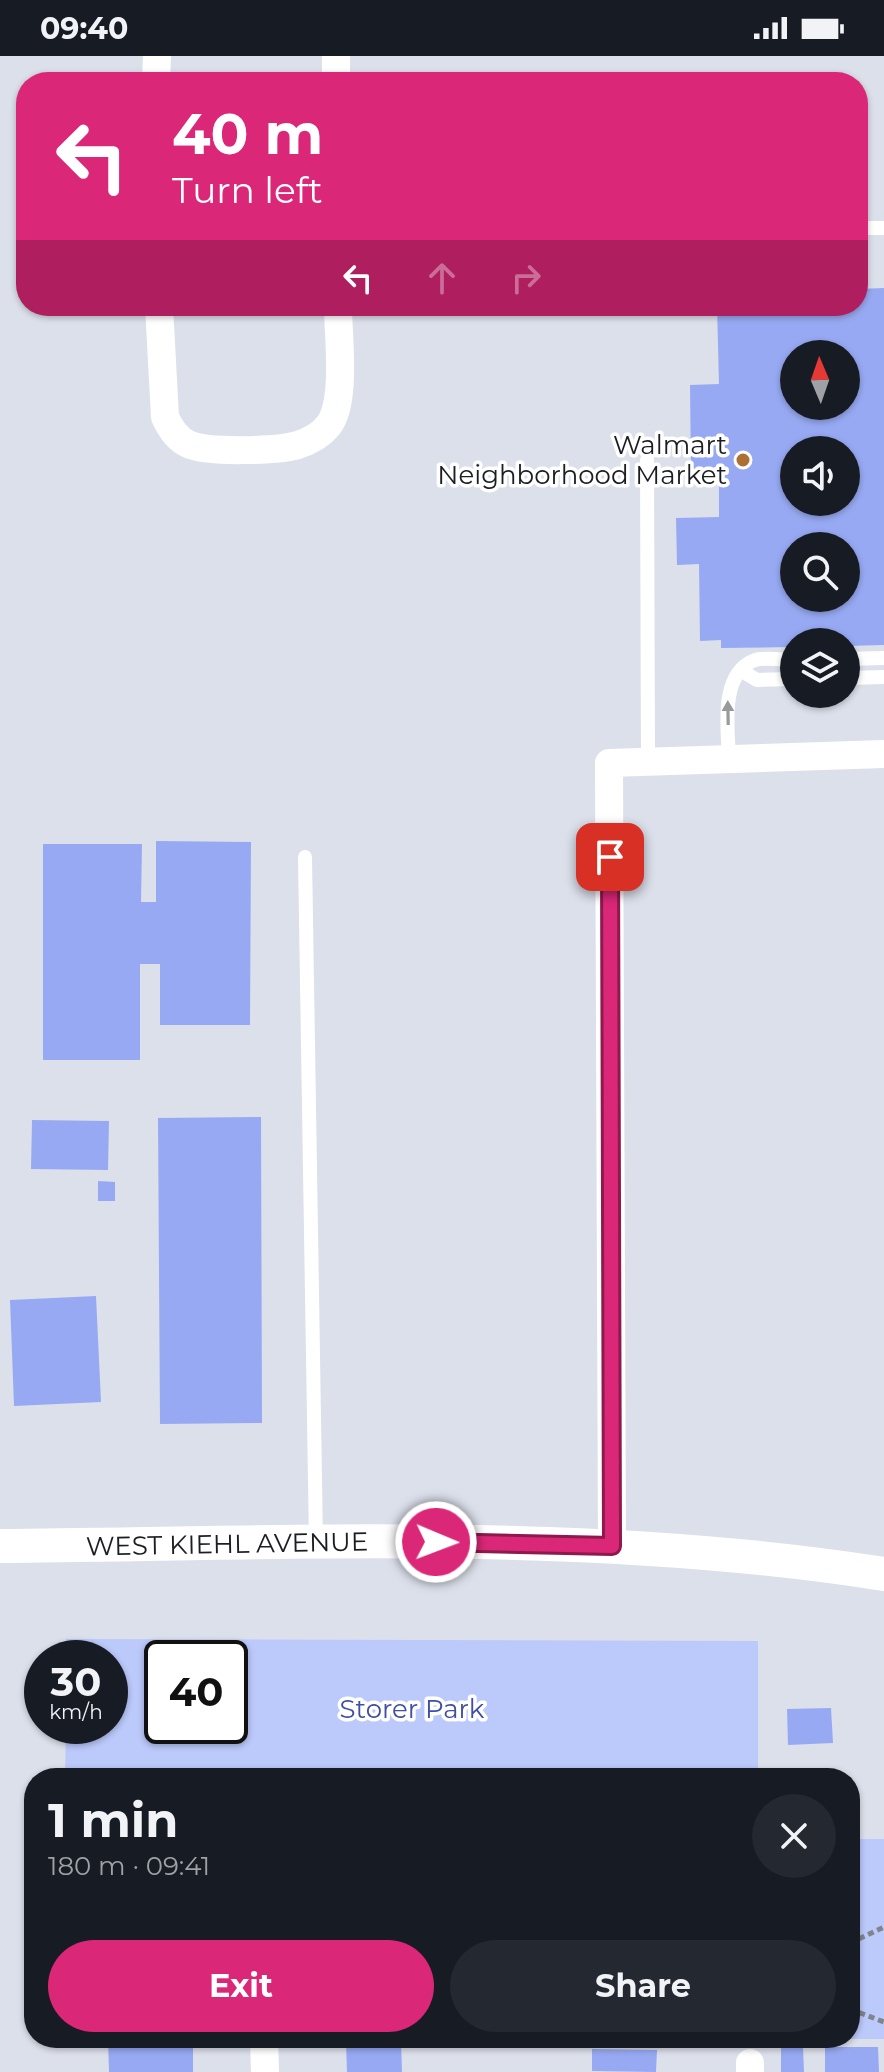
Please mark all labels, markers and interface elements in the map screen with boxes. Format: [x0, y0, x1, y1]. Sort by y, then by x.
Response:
text: 09:40 [40, 10, 128, 47]
text: 40 m [172, 100, 323, 168]
icon: left [40, 104, 144, 208]
text: Turn left [172, 168, 323, 212]
icon: left [336, 256, 380, 300]
icon: ahead [420, 256, 464, 300]
icon: right [504, 256, 548, 300]
north arrow [780, 340, 860, 420]
map controls [780, 340, 860, 708]
place label: Walmart Neighborhood Market [437, 429, 727, 491]
button: sound [780, 436, 860, 516]
marker: Walmart Neighborhood Market [734, 451, 752, 469]
button: search [780, 532, 860, 612]
button: layers [780, 628, 860, 708]
one-way arrow [721, 700, 734, 725]
pin [576, 823, 644, 891]
icon: arrive [588, 835, 632, 879]
position arrow [394, 1500, 478, 1584]
street label: WEST KIEHL AVENUE [86, 1526, 368, 1562]
speed limit sign: 40 [144, 1640, 248, 1744]
text: 30 [51, 1657, 101, 1706]
park label: Storer Park [340, 1693, 485, 1725]
text: km/h [49, 1700, 103, 1724]
text: 1 min [48, 1791, 178, 1849]
button: close [752, 1794, 836, 1878]
text: 180 m · 09:41 [48, 1850, 210, 1882]
button: Exit [48, 1940, 434, 2032]
button: Share [450, 1940, 836, 2032]

